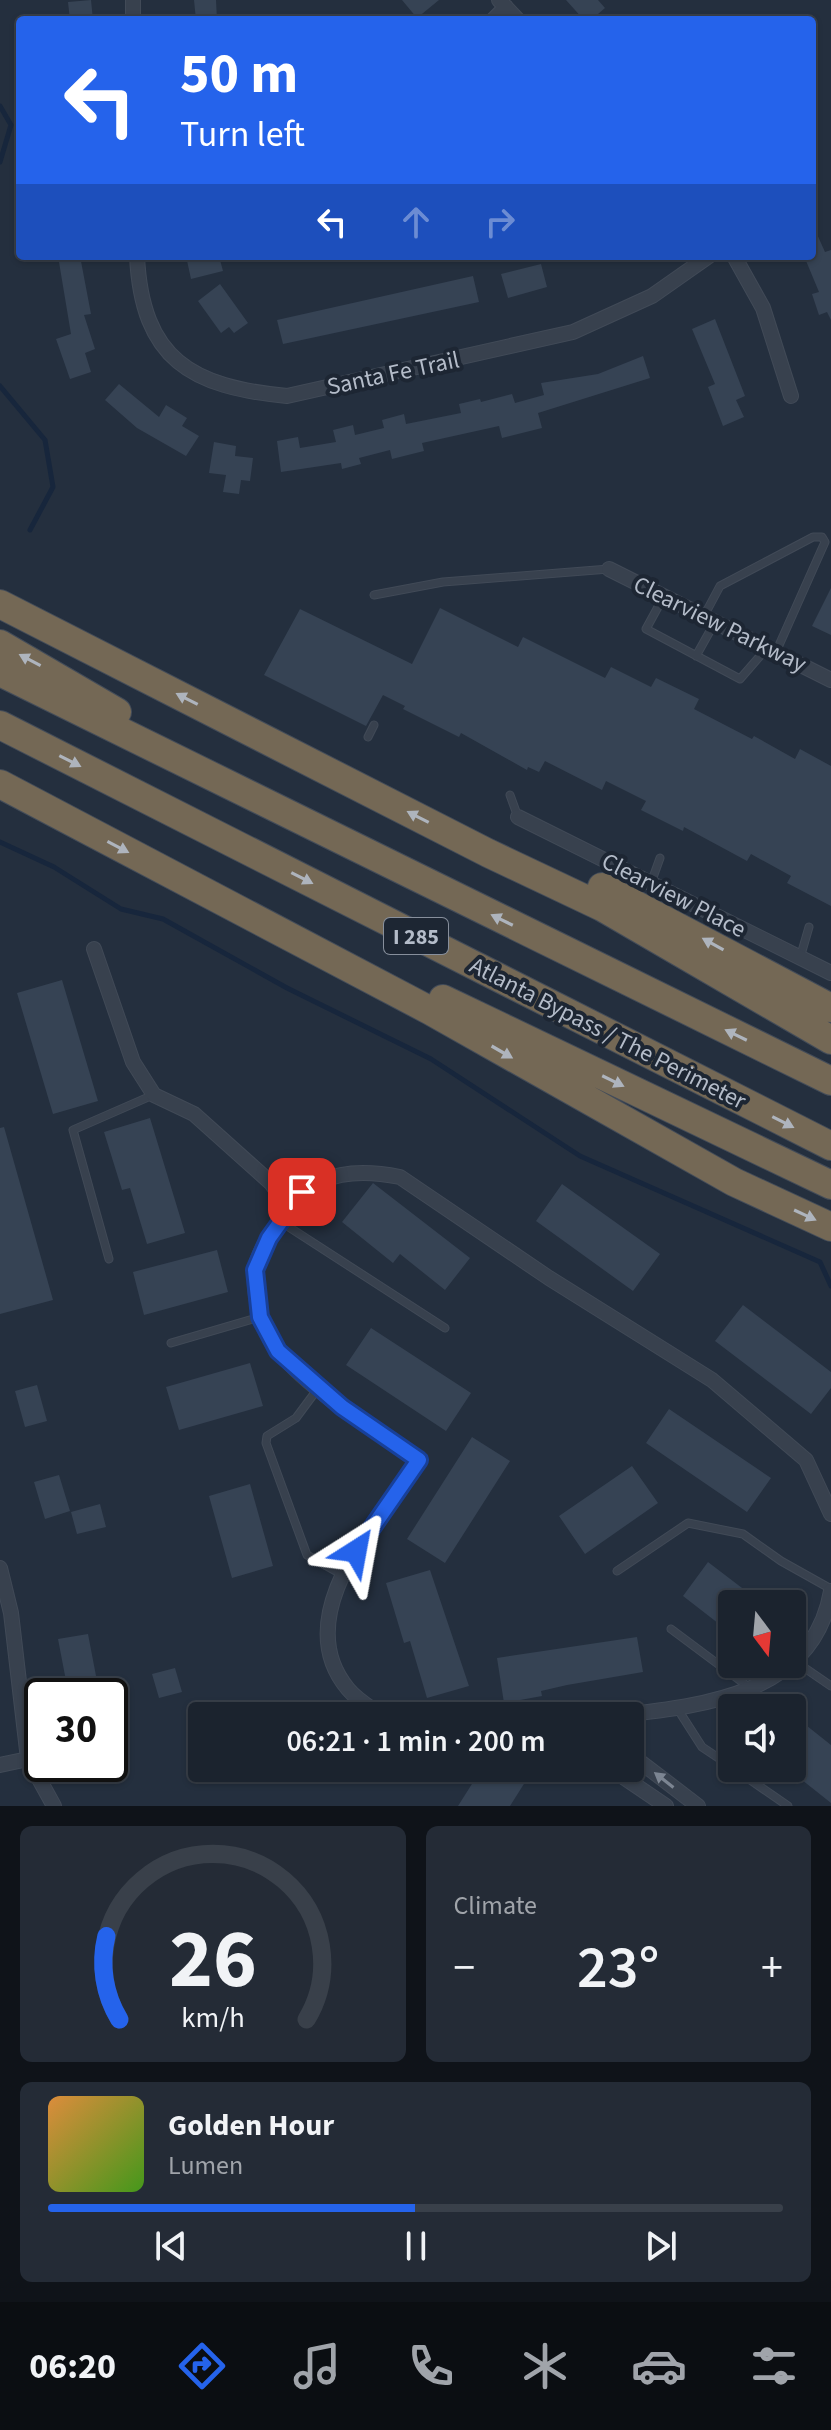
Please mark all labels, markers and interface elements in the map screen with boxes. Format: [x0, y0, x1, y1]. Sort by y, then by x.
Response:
text: 50 m [180, 35, 298, 114]
icon: left [48, 48, 152, 152]
text: Turn left [180, 109, 305, 160]
icon: left [310, 200, 354, 244]
icon: ahead [394, 200, 438, 244]
icon: right [478, 200, 522, 244]
street label: Santa Fe Trail [324, 342, 462, 405]
street label: Clearview Parkway [627, 567, 812, 682]
one-way arrow [19, 654, 42, 667]
one-way arrow [175, 692, 198, 706]
one-way arrow [58, 754, 81, 767]
one-way arrow [407, 811, 430, 824]
one-way arrow [107, 840, 130, 854]
street label: Clearview Place [596, 844, 752, 947]
one-way arrow [290, 871, 313, 885]
one-way arrow [491, 913, 514, 927]
road number: I 285 [384, 918, 448, 954]
one-way arrow [702, 938, 725, 951]
street label: Atlanta Bypass / The Perimeter [463, 948, 753, 1119]
one-way arrow [724, 1028, 747, 1041]
one-way arrow [491, 1045, 514, 1059]
one-way arrow [602, 1074, 625, 1088]
one-way arrow [772, 1115, 795, 1128]
pin [268, 1158, 336, 1226]
icon: arrive [280, 1170, 324, 1214]
one-way arrow [794, 1208, 817, 1222]
position arrow [314, 1509, 398, 1593]
north arrow [718, 1590, 806, 1678]
map controls [718, 1590, 806, 1782]
speed limit sign: 30 [24, 1678, 128, 1782]
button: sound [718, 1694, 806, 1782]
text: 06:21 · 1 min · 200 m [286, 1720, 546, 1763]
one-way arrow [654, 1772, 674, 1788]
text: Climate [454, 1887, 537, 1924]
text: 26 [169, 1901, 257, 2019]
text: 23° [577, 1926, 659, 2011]
text: − [454, 1937, 475, 2000]
text: + [761, 1937, 783, 2000]
text: km/h [181, 1998, 244, 2038]
text: Golden Hour [168, 2104, 334, 2147]
text: Lumen [168, 2147, 243, 2184]
icon: previous [149, 2224, 193, 2268]
icon: pause [394, 2224, 438, 2268]
icon: next [639, 2224, 683, 2268]
icon: directions [174, 2338, 230, 2394]
icon: music [289, 2338, 345, 2394]
icon: phone [403, 2338, 459, 2394]
icon: climate [517, 2338, 573, 2394]
icon: car [631, 2338, 687, 2394]
icon: filters [746, 2338, 802, 2394]
text: 06:20 [29, 2341, 116, 2392]

